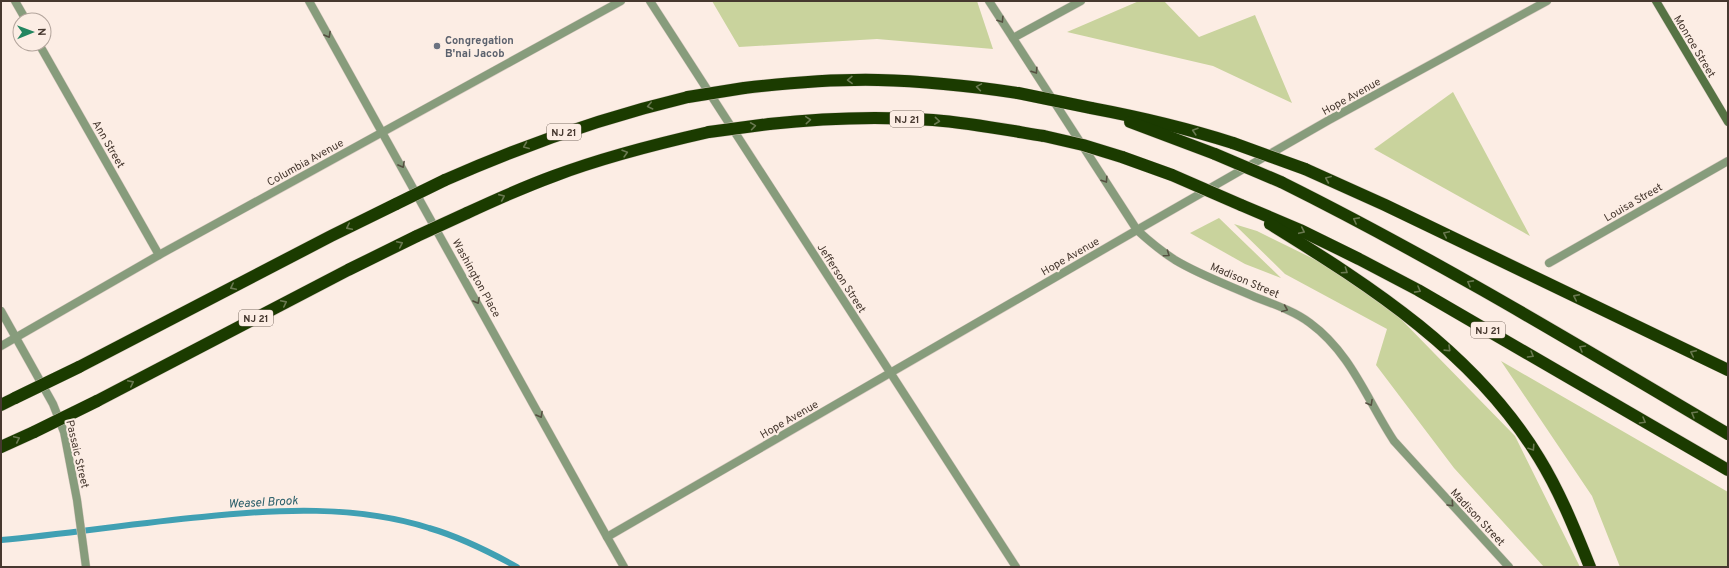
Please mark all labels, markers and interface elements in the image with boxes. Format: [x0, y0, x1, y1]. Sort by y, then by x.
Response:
north arrow [12, 12, 52, 52]
street label: Monroe Street [1670, 13, 1718, 80]
one-way arrow [997, 15, 1004, 22]
text: N [34, 28, 48, 36]
one-way arrow [324, 31, 331, 38]
place label: Congregation B'nai Jacob [445, 34, 514, 61]
marker: Congregation B'nai Jacob [432, 41, 442, 51]
one-way arrow [1030, 67, 1037, 74]
street label: Hope Avenue [1320, 75, 1383, 119]
one-way arrow [847, 76, 853, 84]
one-way arrow [976, 83, 982, 92]
one-way arrow [647, 101, 654, 110]
road number: NJ 21 [890, 111, 924, 127]
one-way arrow [805, 116, 811, 125]
one-way arrow [934, 116, 940, 125]
street label: Ann Street [89, 118, 127, 171]
one-way arrow [750, 122, 756, 131]
road number: NJ 21 [547, 124, 581, 140]
one-way arrow [1192, 127, 1199, 136]
street label: Columbia Avenue [265, 136, 346, 190]
one-way arrow [523, 141, 530, 149]
one-way arrow [621, 149, 628, 158]
one-way arrow [397, 161, 404, 168]
one-way arrow [1100, 176, 1108, 183]
one-way arrow [1325, 176, 1332, 184]
street label: Louisa Street [1602, 181, 1665, 225]
one-way arrow [498, 194, 506, 202]
one-way arrow [1353, 218, 1360, 225]
one-way arrow [346, 223, 353, 230]
one-way arrow [1298, 226, 1306, 234]
one-way arrow [1443, 231, 1450, 239]
street label: Hope Avenue [1039, 235, 1102, 279]
street label: Washington Place [449, 237, 504, 320]
street label: Jefferson Street [814, 241, 869, 316]
one-way arrow [395, 242, 403, 249]
one-way arrow [1163, 249, 1170, 256]
street label: Madison Street [1208, 260, 1281, 302]
one-way arrow [1340, 266, 1347, 273]
one-way arrow [1467, 280, 1474, 287]
one-way arrow [230, 282, 237, 290]
one-way arrow [1414, 286, 1421, 293]
one-way arrow [1573, 294, 1580, 302]
one-way arrow [472, 297, 480, 304]
one-way arrow [280, 301, 287, 308]
one-way arrow [1281, 305, 1288, 313]
road number: NJ 21 [239, 310, 273, 326]
road number: NJ 21 [1471, 322, 1505, 338]
one-way arrow [1443, 345, 1451, 352]
one-way arrow [1579, 346, 1586, 353]
one-way arrow [1527, 350, 1534, 357]
one-way arrow [1690, 350, 1697, 358]
one-way arrow [127, 380, 135, 388]
street label: Hope Avenue [758, 398, 821, 442]
one-way arrow [1365, 399, 1373, 406]
one-way arrow [535, 411, 542, 418]
one-way arrow [1691, 411, 1698, 419]
one-way arrow [1639, 416, 1646, 423]
street label: Passaic Street [62, 419, 92, 490]
one-way arrow [13, 436, 21, 444]
one-way arrow [1527, 444, 1535, 451]
street label: Madison Street [1447, 486, 1507, 549]
water label: Weasel Brook [228, 493, 299, 513]
one-way arrow [1446, 499, 1454, 507]

